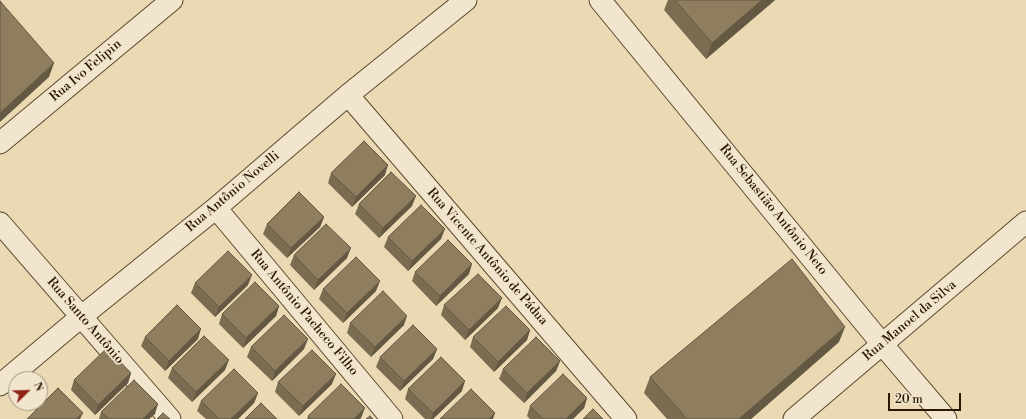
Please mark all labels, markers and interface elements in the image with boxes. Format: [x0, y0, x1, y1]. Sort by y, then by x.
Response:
street label: Rua Ivo Felipin [47, 37, 125, 105]
street label: Rua Sebastião Antônio Neto [716, 142, 830, 278]
street label: Rua Antônio Novelli [183, 148, 283, 236]
street label: Rua Vicente Antônio de Pádua [423, 185, 551, 329]
street label: Rua Antônio Pacheco Filho [247, 247, 361, 379]
street label: Rua Santo Antônio [43, 275, 127, 367]
street label: Rua Manoel da Silva [860, 277, 960, 365]
north arrow [8, 371, 48, 411]
text: N [30, 380, 46, 393]
scale bar [890, 385, 963, 411]
text: 20 m [895, 392, 923, 407]

